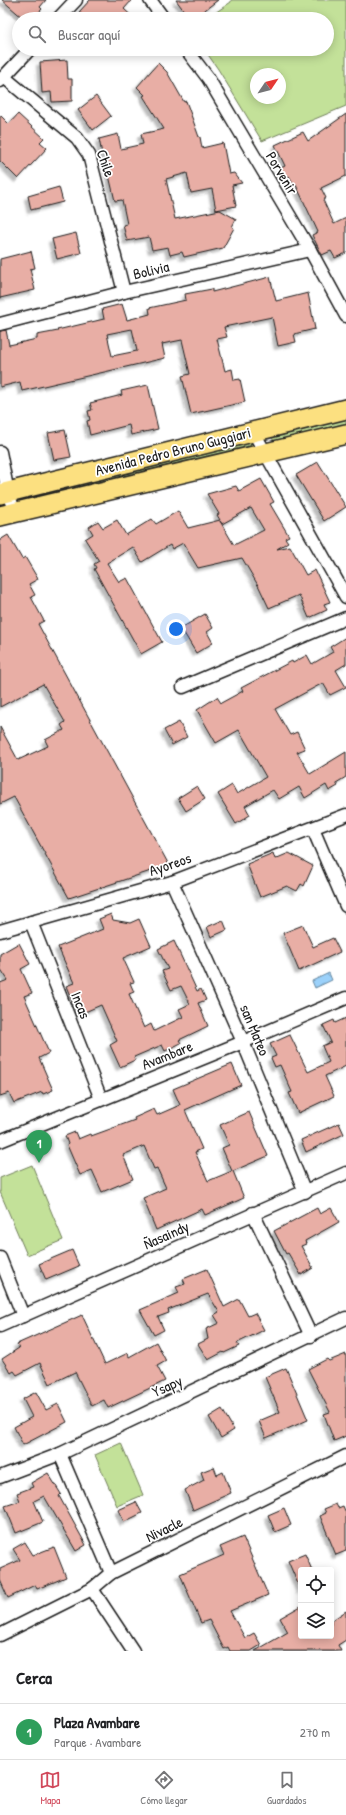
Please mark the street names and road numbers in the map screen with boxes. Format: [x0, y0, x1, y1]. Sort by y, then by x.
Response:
street label: Chile [92, 146, 120, 180]
street label: Porvenir [261, 147, 303, 199]
street label: Bolivia [131, 256, 171, 284]
street label: Avenida Pedro Bruno Guggiari [93, 422, 253, 480]
street label: Ayoreos [146, 847, 194, 881]
street label: Incas [66, 988, 96, 1022]
street label: san Mateo [235, 1001, 275, 1059]
street label: Avambare [138, 1035, 196, 1075]
street label: Ñasaindy [140, 1216, 192, 1254]
street label: Ysapy [148, 1370, 186, 1402]
street label: Nivacle [142, 1511, 186, 1547]

